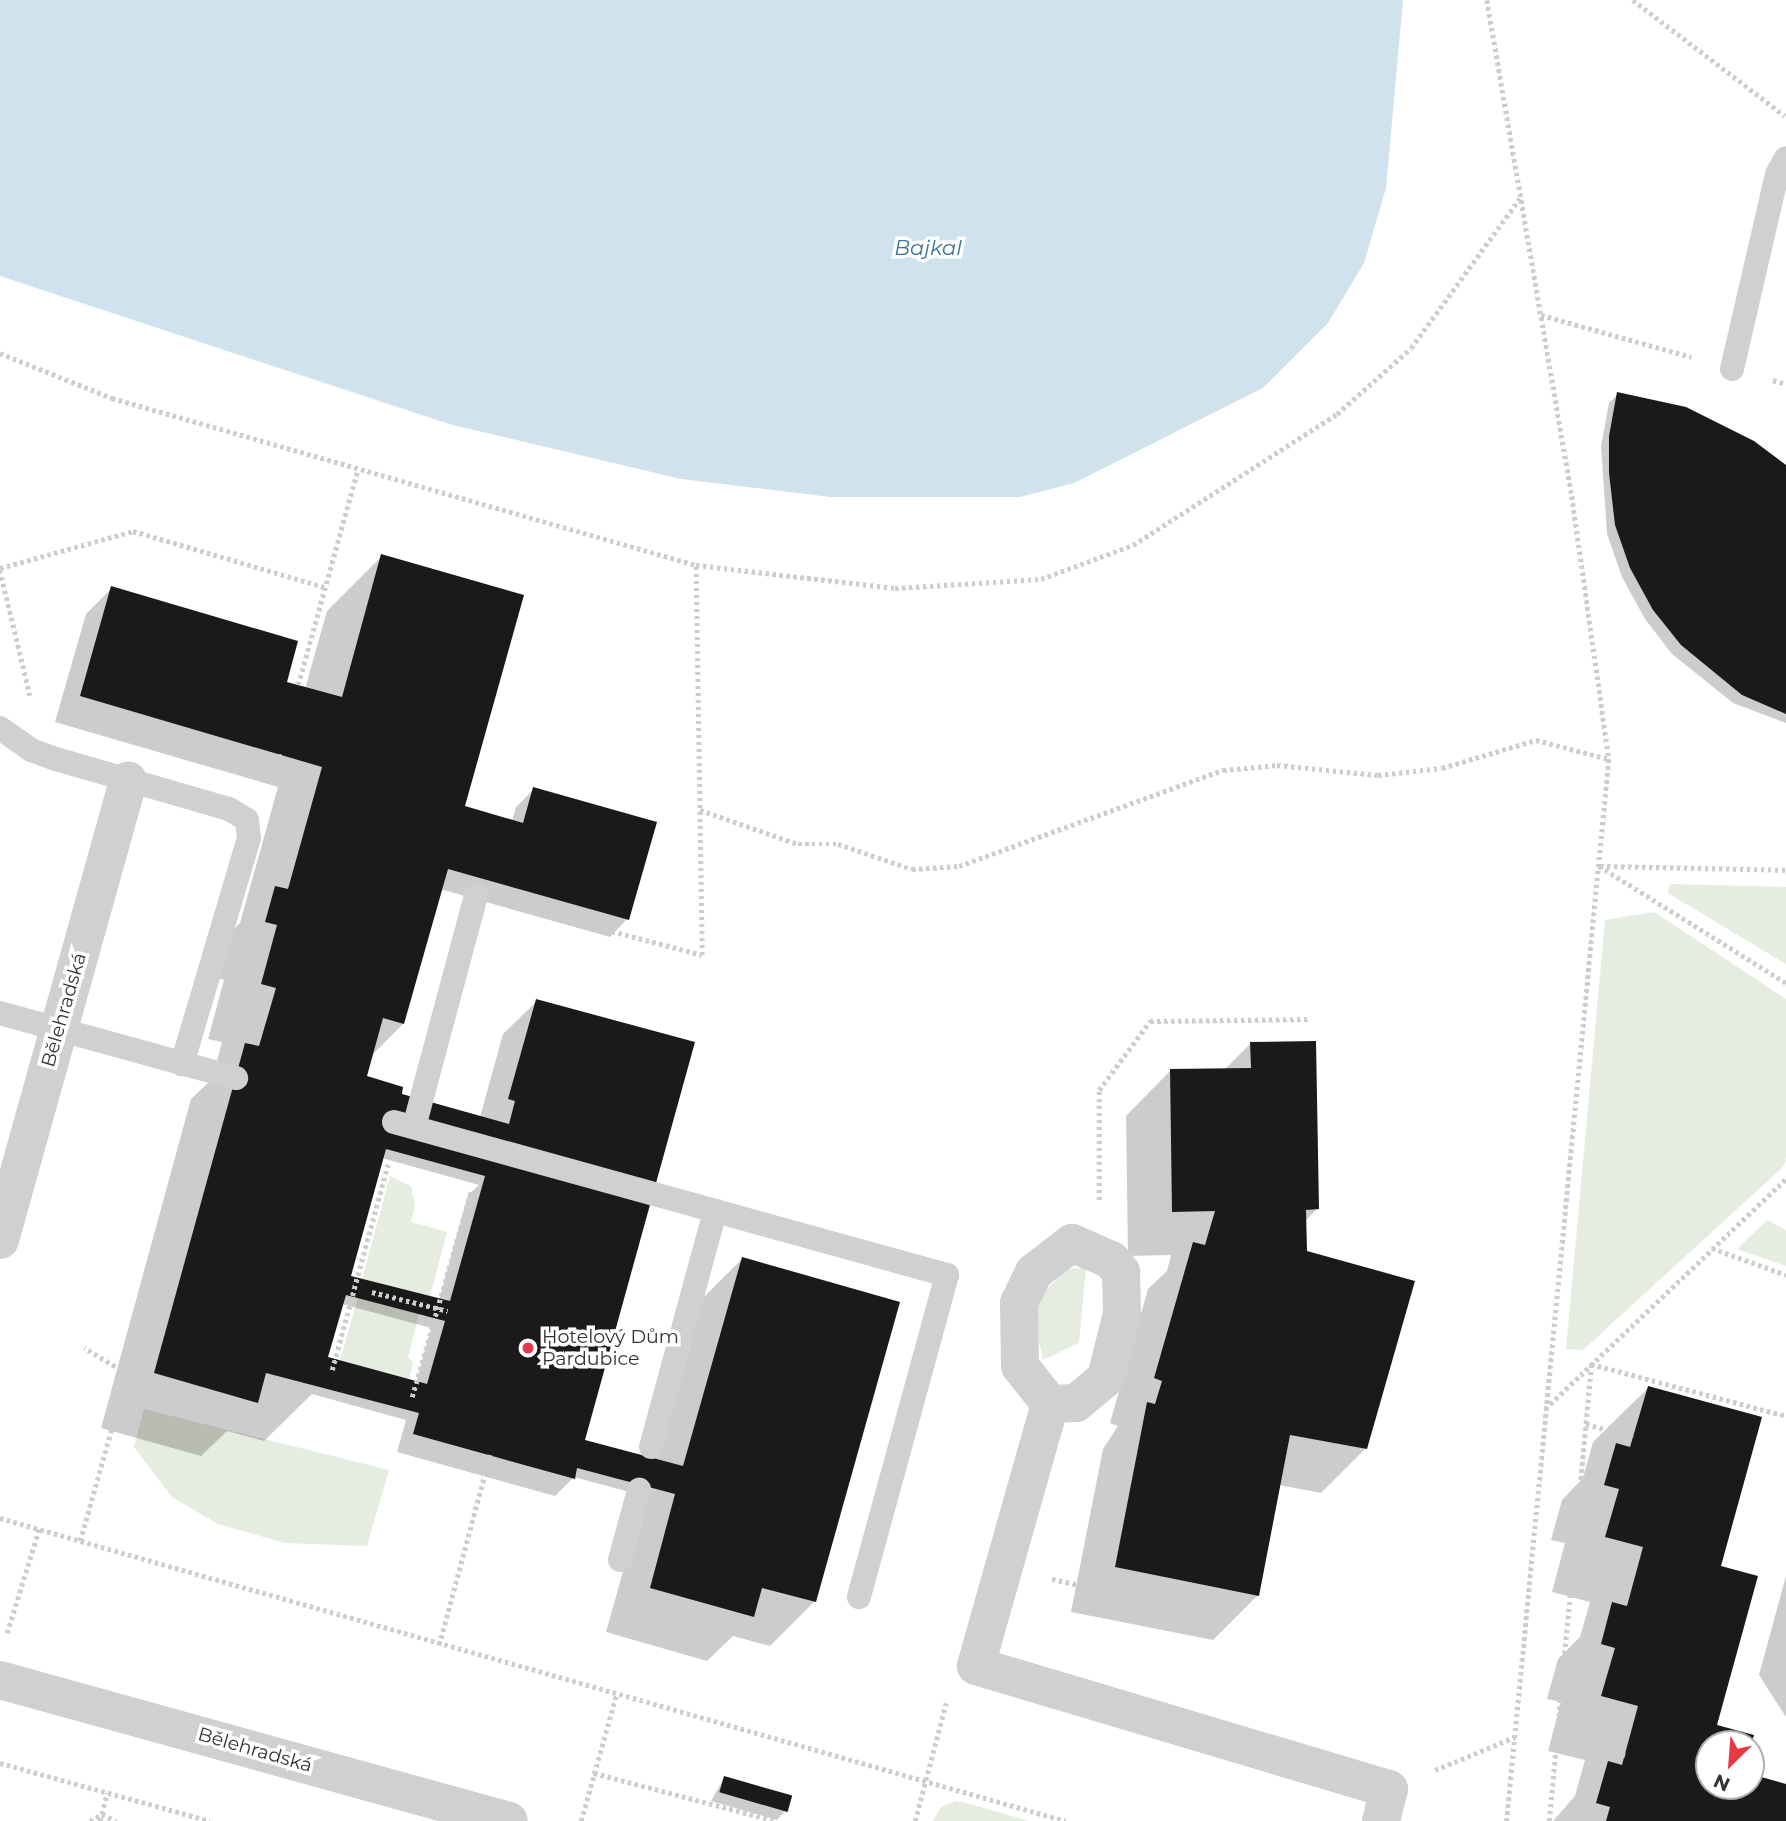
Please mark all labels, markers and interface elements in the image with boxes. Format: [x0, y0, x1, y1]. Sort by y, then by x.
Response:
water label: Bajkal [894, 235, 962, 261]
street label: Bělehradská [37, 950, 91, 1070]
place label: Hotelový Dům Pardubice [542, 1326, 679, 1370]
marker: Hotelový Dům Pardubice [520, 1340, 536, 1356]
street label: Bělehradská [195, 1723, 315, 1777]
north arrow [1695, 1730, 1765, 1800]
text: N [1710, 1769, 1734, 1796]

